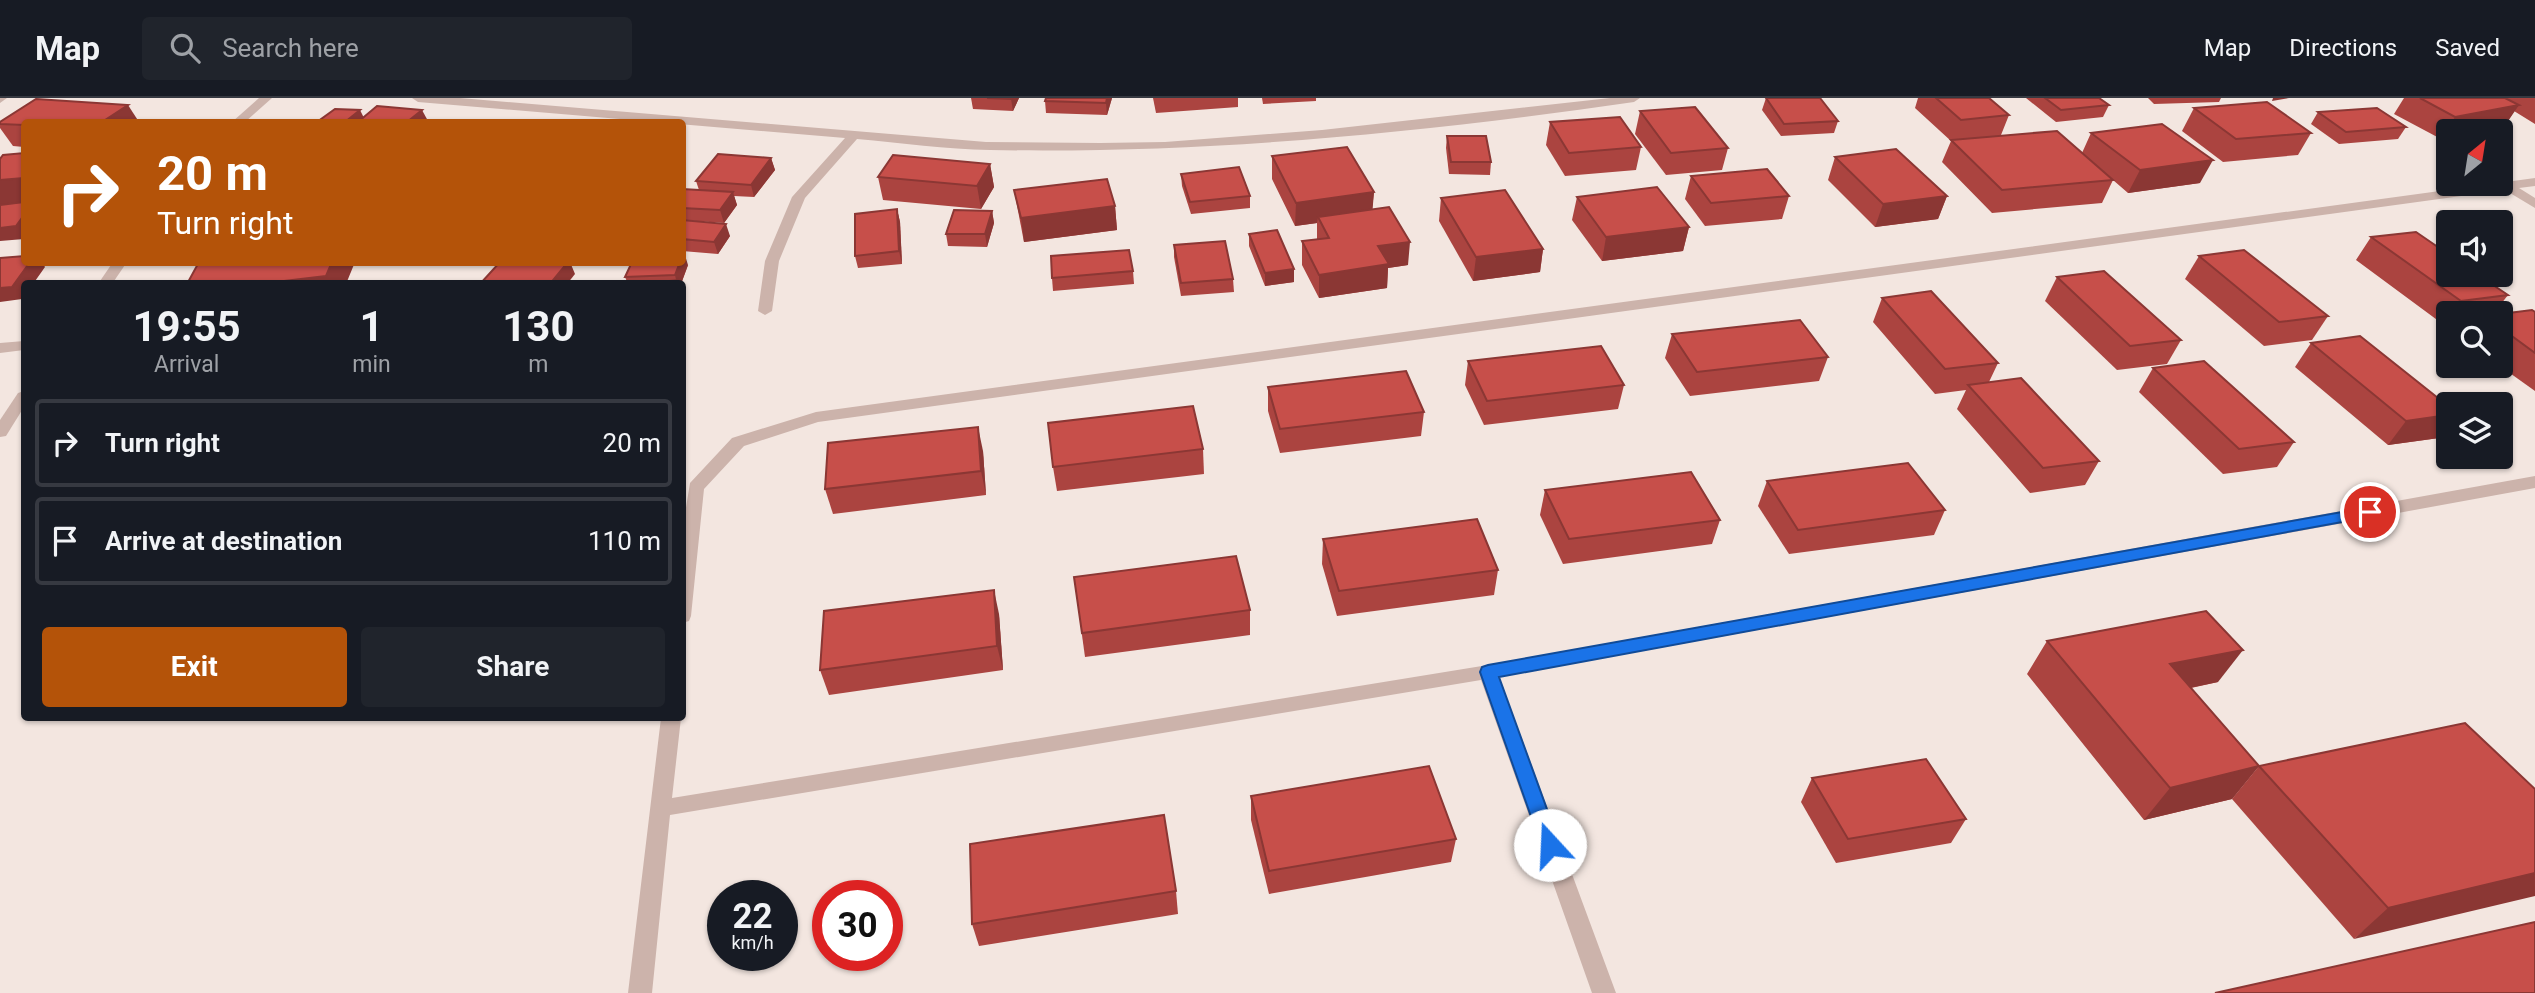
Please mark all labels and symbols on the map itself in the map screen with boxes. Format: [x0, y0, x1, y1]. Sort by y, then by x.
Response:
north arrow [2436, 119, 2513, 196]
pin [2340, 482, 2400, 542]
position arrow [1513, 808, 1587, 882]
speed limit sign: 30 [812, 880, 903, 971]

